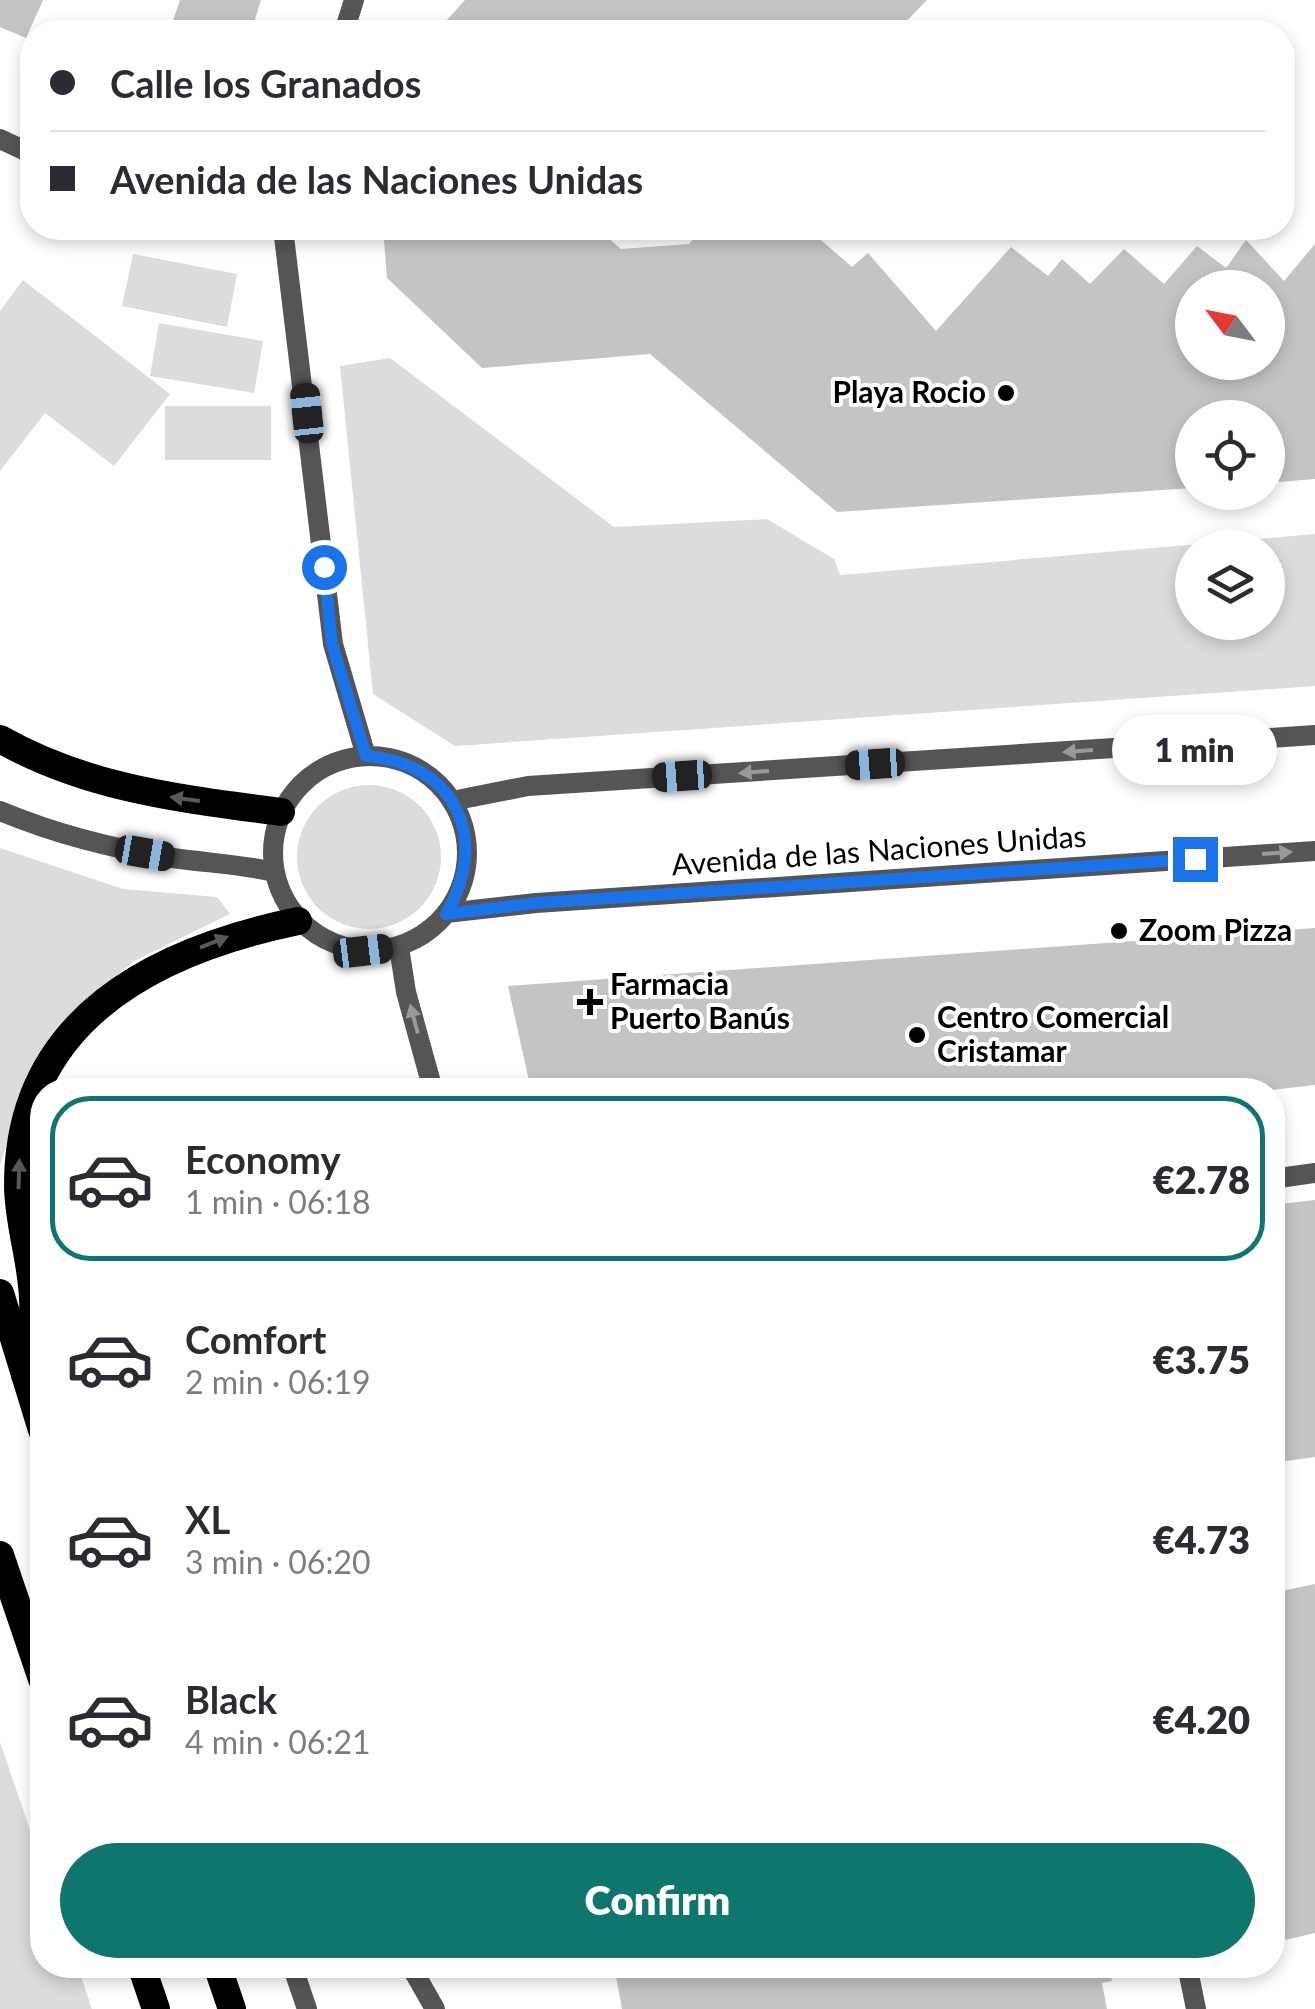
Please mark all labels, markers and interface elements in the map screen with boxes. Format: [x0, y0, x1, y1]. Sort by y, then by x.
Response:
text: Calle los Granados [110, 60, 421, 106]
text: Avenida de las Naciones Unidas [110, 156, 643, 202]
north arrow [1175, 270, 1285, 380]
map controls [1175, 270, 1285, 640]
place label: Playa Rocio [832, 373, 986, 409]
car [289, 382, 325, 444]
marker: Playa Rocio [995, 382, 1017, 404]
button: locate [1175, 400, 1285, 510]
button: layers [1175, 530, 1285, 640]
route start [302, 545, 347, 590]
callout: 1 min [1112, 714, 1278, 784]
text: 1 min [1155, 730, 1234, 769]
one-way arrow [1062, 743, 1094, 759]
car [844, 747, 906, 781]
car [651, 759, 713, 793]
one-way arrow [737, 764, 769, 780]
one-way arrow [168, 791, 200, 807]
street label: Avenida de las Naciones Unidas [670, 817, 1087, 881]
car [113, 833, 177, 873]
route end [1173, 837, 1218, 882]
one-way arrow [1261, 845, 1293, 861]
place label: Zoom Pizza [1139, 911, 1292, 947]
marker: Zoom Pizza [1108, 920, 1130, 942]
car [331, 932, 395, 970]
one-way arrow [199, 934, 229, 950]
place label: Farmacia Puerto Banús [610, 965, 790, 1035]
marker: Farmacia Puerto Banús [579, 991, 601, 1013]
place label: Centro Comercial Cristamar [937, 998, 1169, 1068]
one-way arrow [405, 1003, 421, 1034]
marker: Centro Comercial Cristamar [906, 1024, 928, 1046]
icon: car [65, 1134, 155, 1224]
text: Economy [185, 1136, 340, 1182]
text: €2.78 [1153, 1156, 1250, 1202]
one-way arrow [11, 1158, 27, 1190]
text: 1 min · 06:18 [185, 1182, 371, 1221]
icon: car [65, 1314, 155, 1404]
text: Comfort [185, 1316, 326, 1362]
text: €3.75 [1153, 1336, 1250, 1382]
text: 2 min · 06:19 [185, 1362, 371, 1401]
icon: car [65, 1494, 155, 1584]
text: XL [185, 1496, 230, 1542]
text: €4.73 [1153, 1516, 1250, 1562]
text: 3 min · 06:20 [185, 1542, 371, 1581]
icon: car [65, 1674, 155, 1764]
text: Black [185, 1676, 277, 1722]
text: €4.20 [1153, 1696, 1250, 1742]
text: 4 min · 06:21 [185, 1722, 371, 1761]
button: Confirm [60, 1843, 1255, 1958]

